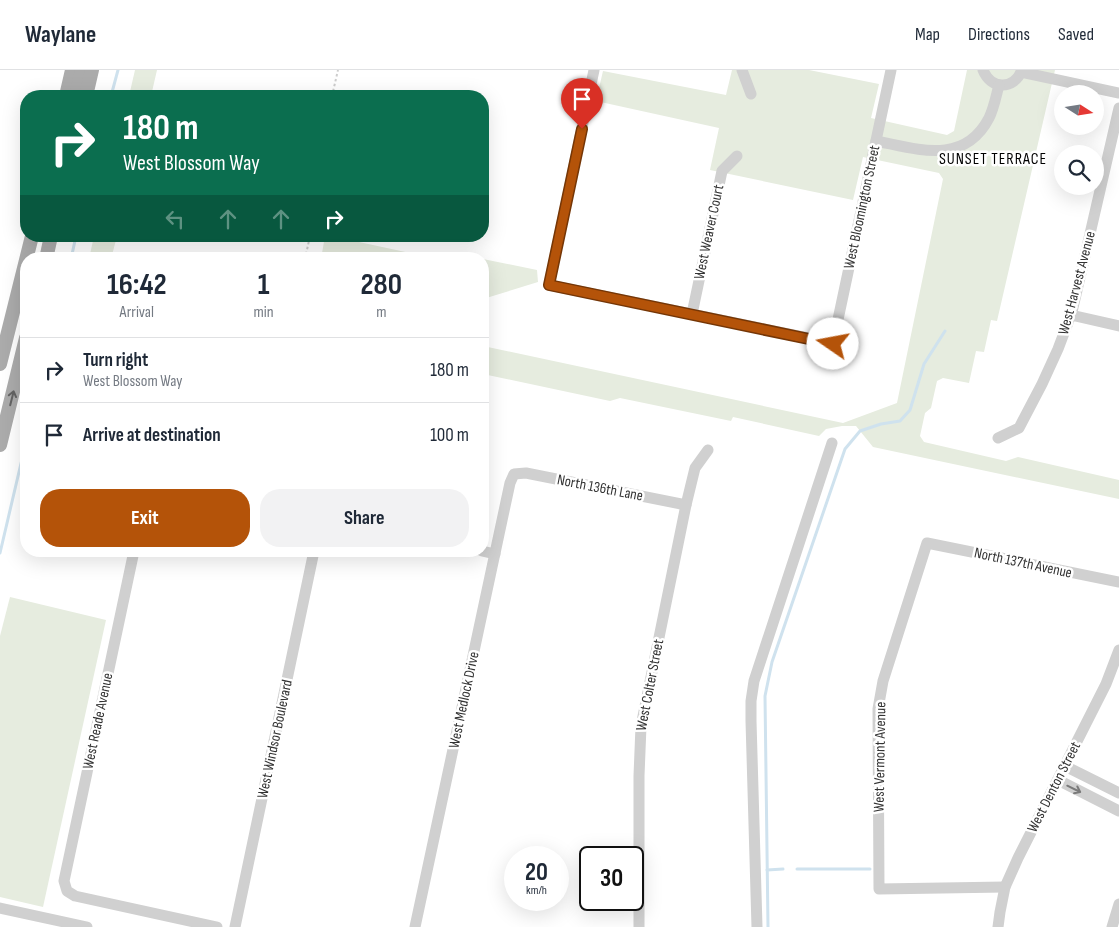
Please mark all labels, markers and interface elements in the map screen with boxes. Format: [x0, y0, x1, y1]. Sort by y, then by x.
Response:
text: Waylane [25, 20, 96, 49]
text: Map [915, 24, 940, 45]
text: Directions [968, 24, 1030, 45]
text: Saved [1058, 24, 1094, 45]
pin [561, 78, 603, 129]
icon: arrive [568, 85, 596, 113]
north arrow [1054, 85, 1104, 135]
map controls [1054, 85, 1104, 195]
text: 180 m [123, 107, 199, 150]
icon: right [40, 110, 105, 175]
street label: West Bloomington Street [840, 143, 884, 270]
button: search [1054, 145, 1104, 195]
text: West Blossom Way [123, 150, 260, 177]
district label: SUNSET TERRACE [939, 150, 1047, 169]
street label: West Weaver Court [690, 183, 728, 281]
icon: left [161, 205, 189, 233]
icon: ahead [214, 205, 242, 233]
icon: ahead [267, 205, 295, 233]
icon: right [320, 205, 348, 233]
street label: West Harvest Avenue [1054, 229, 1100, 337]
text: 16:42 [107, 267, 167, 303]
text: 1 [258, 267, 269, 303]
text: 280 [360, 267, 402, 303]
text: Arrival [120, 303, 154, 322]
text: min [254, 303, 274, 322]
text: m [376, 303, 386, 322]
position arrow [806, 317, 858, 369]
text: Turn right [83, 349, 148, 372]
icon: right [40, 356, 68, 384]
text: 180 m [430, 359, 469, 382]
text: West Blossom Way [83, 372, 182, 391]
one-way arrow [8, 391, 17, 407]
icon: arrive [40, 421, 68, 449]
text: Arrive at destination [83, 424, 221, 447]
text: 100 m [430, 424, 469, 447]
street label: North 136th Lane [555, 470, 645, 506]
button: Exit [40, 489, 250, 547]
button: Share [260, 489, 469, 547]
street label: North 137th Avenue [972, 543, 1074, 583]
street label: West Colter Street [632, 637, 668, 732]
street label: West Medlock Drive [444, 650, 484, 750]
street label: West Reade Avenue [79, 671, 117, 771]
street label: West Windsor Boulevard [253, 678, 297, 800]
street label: West Vermont Avenue [870, 702, 890, 812]
street label: West Denton Street [1023, 738, 1085, 835]
one-way arrow [1066, 785, 1081, 794]
speed limit sign: 30 [579, 846, 644, 911]
text: 20 [525, 857, 548, 888]
text: km/h [526, 883, 547, 898]

